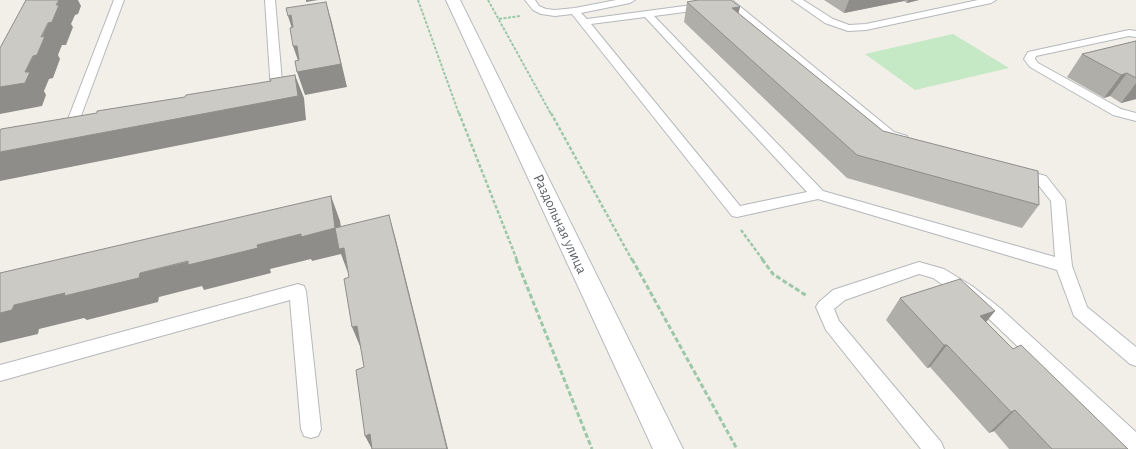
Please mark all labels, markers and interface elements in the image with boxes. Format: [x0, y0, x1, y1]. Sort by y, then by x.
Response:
street label: Раздольная улица [529, 171, 591, 277]

